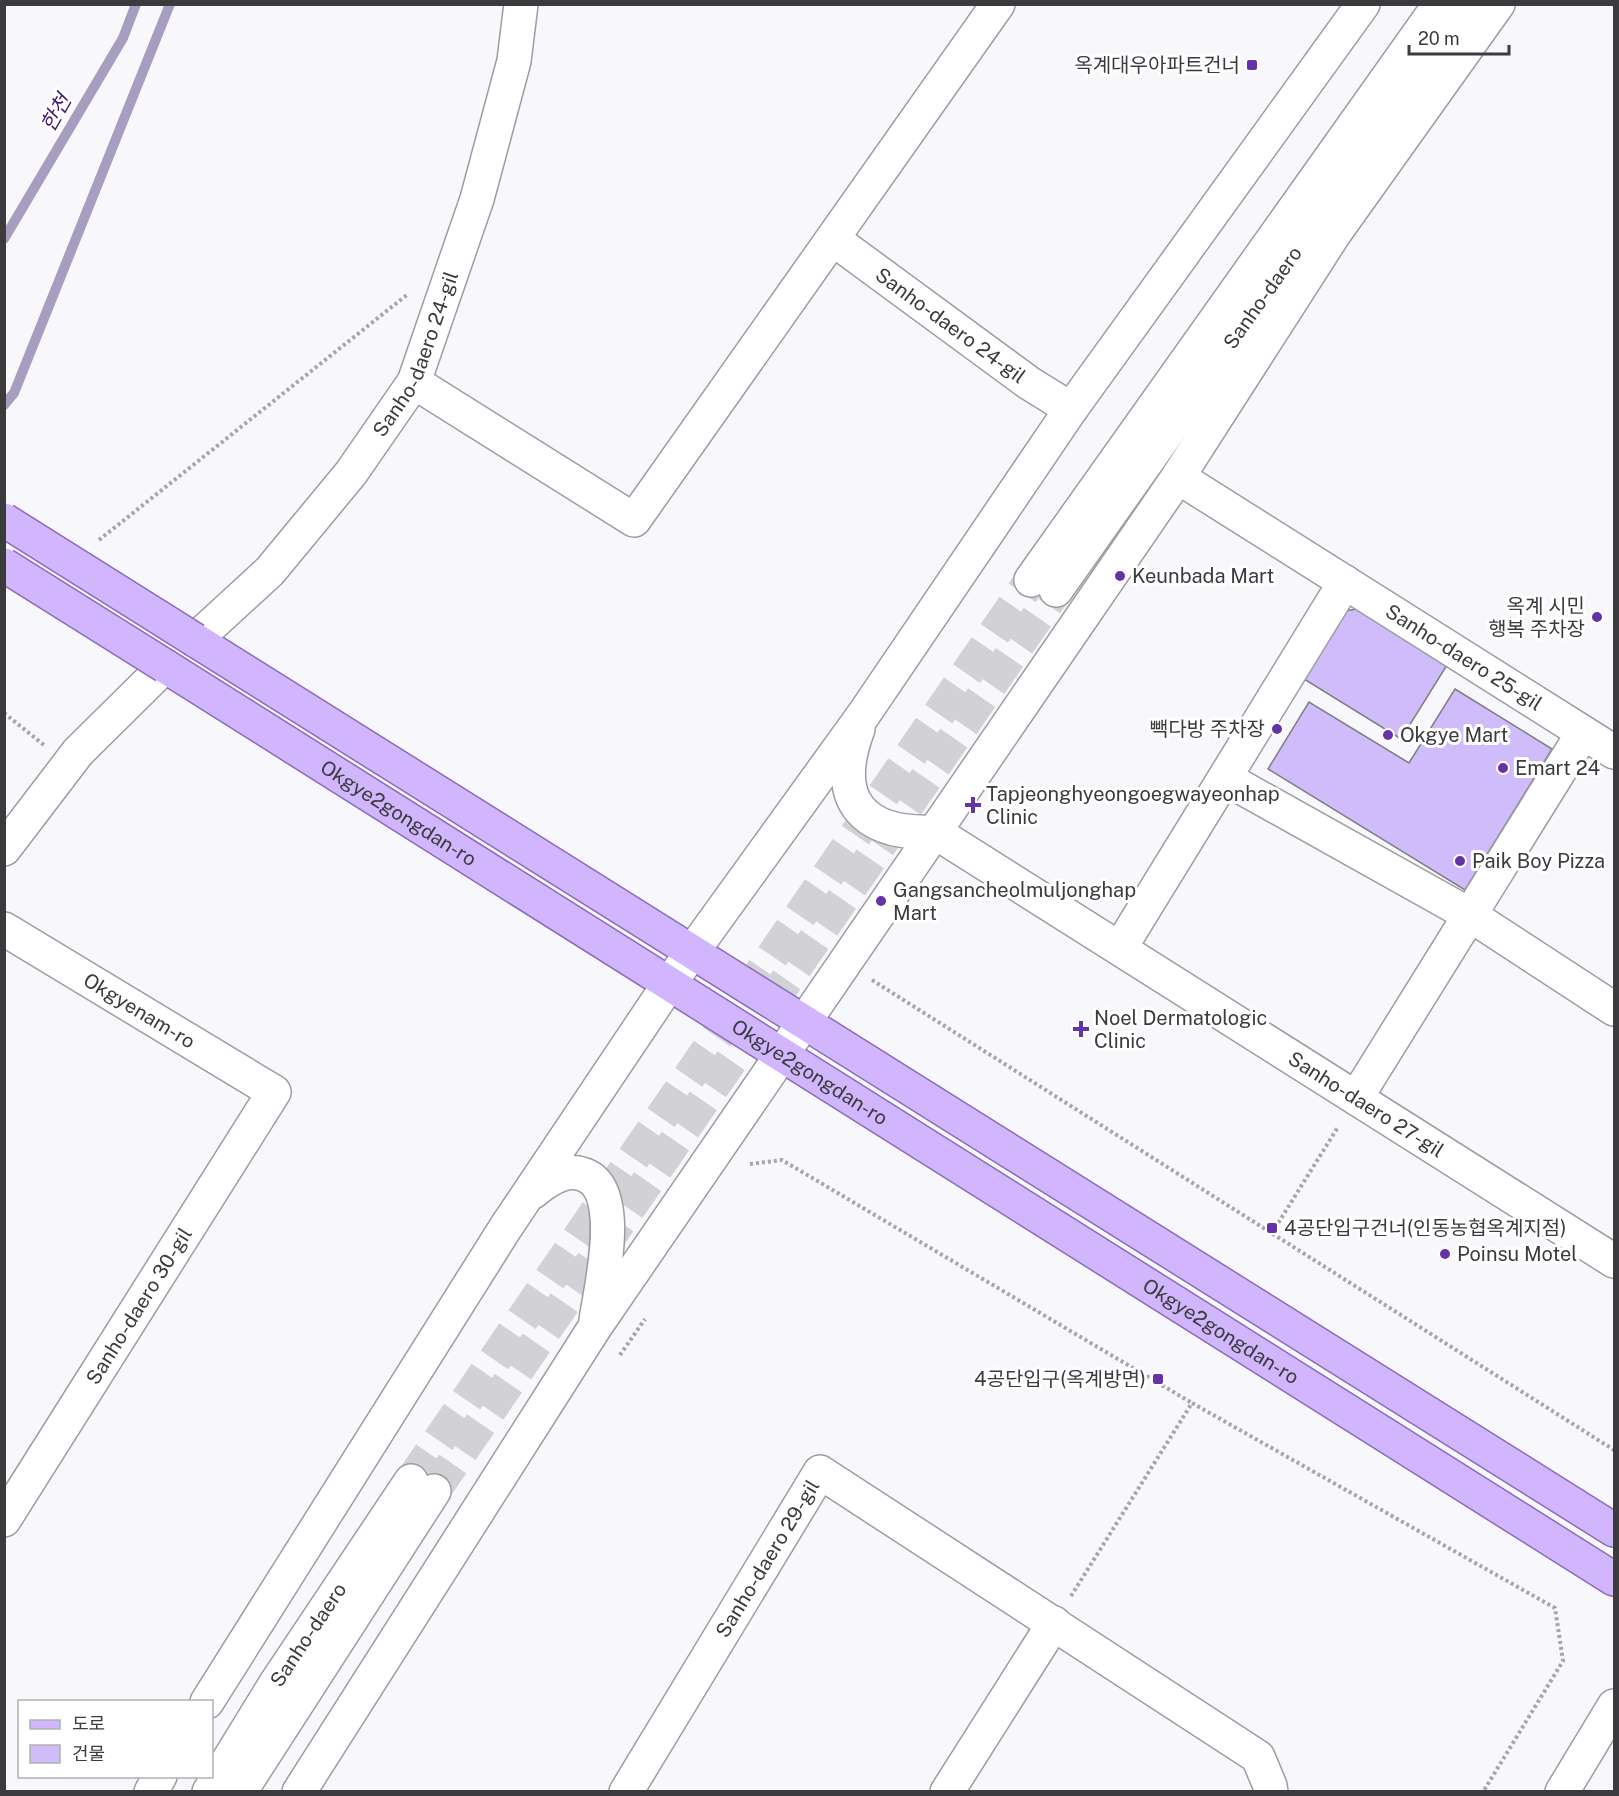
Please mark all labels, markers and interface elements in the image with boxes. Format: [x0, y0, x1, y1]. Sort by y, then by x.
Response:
scale bar [1409, 18, 1510, 56]
text: 20 m [1418, 28, 1460, 49]
place label: 옥계대우아파트건너 [1074, 53, 1240, 77]
marker: 옥계대우아파트건너 [1245, 58, 1259, 72]
water label: 한천 [35, 87, 77, 136]
street label: Sanho-daero [1218, 242, 1307, 354]
street label: Sanho-daero 24-gil [871, 262, 1030, 389]
street label: Sanho-daero 24-gil [368, 268, 463, 441]
place label: Keunbada Mart [1132, 564, 1274, 588]
marker: Keunbada Mart [1113, 569, 1127, 583]
place label: 옥계 시민 행복 주차장 [1488, 594, 1585, 641]
street label: Sanho-daero 25-gil [1381, 599, 1547, 716]
marker: 옥계 시민 행복 주차장 [1590, 610, 1604, 624]
place label: 빽다방 주차장 [1150, 717, 1265, 741]
marker: 빽다방 주차장 [1270, 722, 1284, 736]
place label: Okgye Mart [1400, 723, 1508, 747]
marker: Okgye Mart [1381, 728, 1395, 742]
street label: Okgye2gongdan-ro [316, 755, 481, 871]
place label: Emart 24 [1515, 756, 1600, 780]
marker: Emart 24 [1496, 761, 1510, 775]
place label: Tapjeonghyeongoegwayeonhap Clinic [986, 782, 1280, 829]
marker: Tapjeonghyeongoegwayeonhap Clinic [964, 796, 982, 814]
place label: Paik Boy Pizza [1472, 849, 1605, 873]
marker: Paik Boy Pizza [1453, 854, 1467, 868]
place label: Gangsancheolmuljonghap Mart [893, 878, 1136, 925]
marker: Gangsancheolmuljonghap Mart [874, 894, 888, 908]
street label: Okgyenam-ro [79, 968, 199, 1054]
place label: Noel Dermatologic Clinic [1094, 1006, 1267, 1053]
street label: Okgye2gongdan-ro [727, 1014, 892, 1130]
marker: Noel Dermatologic Clinic [1072, 1020, 1090, 1038]
street label: Sanho-daero 27-gil [1284, 1046, 1449, 1163]
place label: 4공단입구건너(인동농협옥계지점) [1284, 1216, 1566, 1240]
marker: 4공단입구건너(인동농협옥계지점) [1265, 1221, 1279, 1235]
street label: Sanho-daero 30-gil [81, 1223, 197, 1389]
place label: Poinsu Motel [1457, 1242, 1577, 1266]
marker: Poinsu Motel [1438, 1247, 1452, 1261]
street label: Okgye2gongdan-ro [1138, 1273, 1303, 1389]
place label: 4공단입구(옥계방면) [974, 1367, 1146, 1391]
marker: 4공단입구(옥계방면) [1151, 1372, 1165, 1386]
street label: Sanho-daero 29-gil [711, 1475, 825, 1642]
street label: Sanho-daero [265, 1578, 352, 1691]
legend [18, 1700, 213, 1778]
text: 도로 [72, 1713, 105, 1734]
text: 건물 [72, 1743, 105, 1764]

